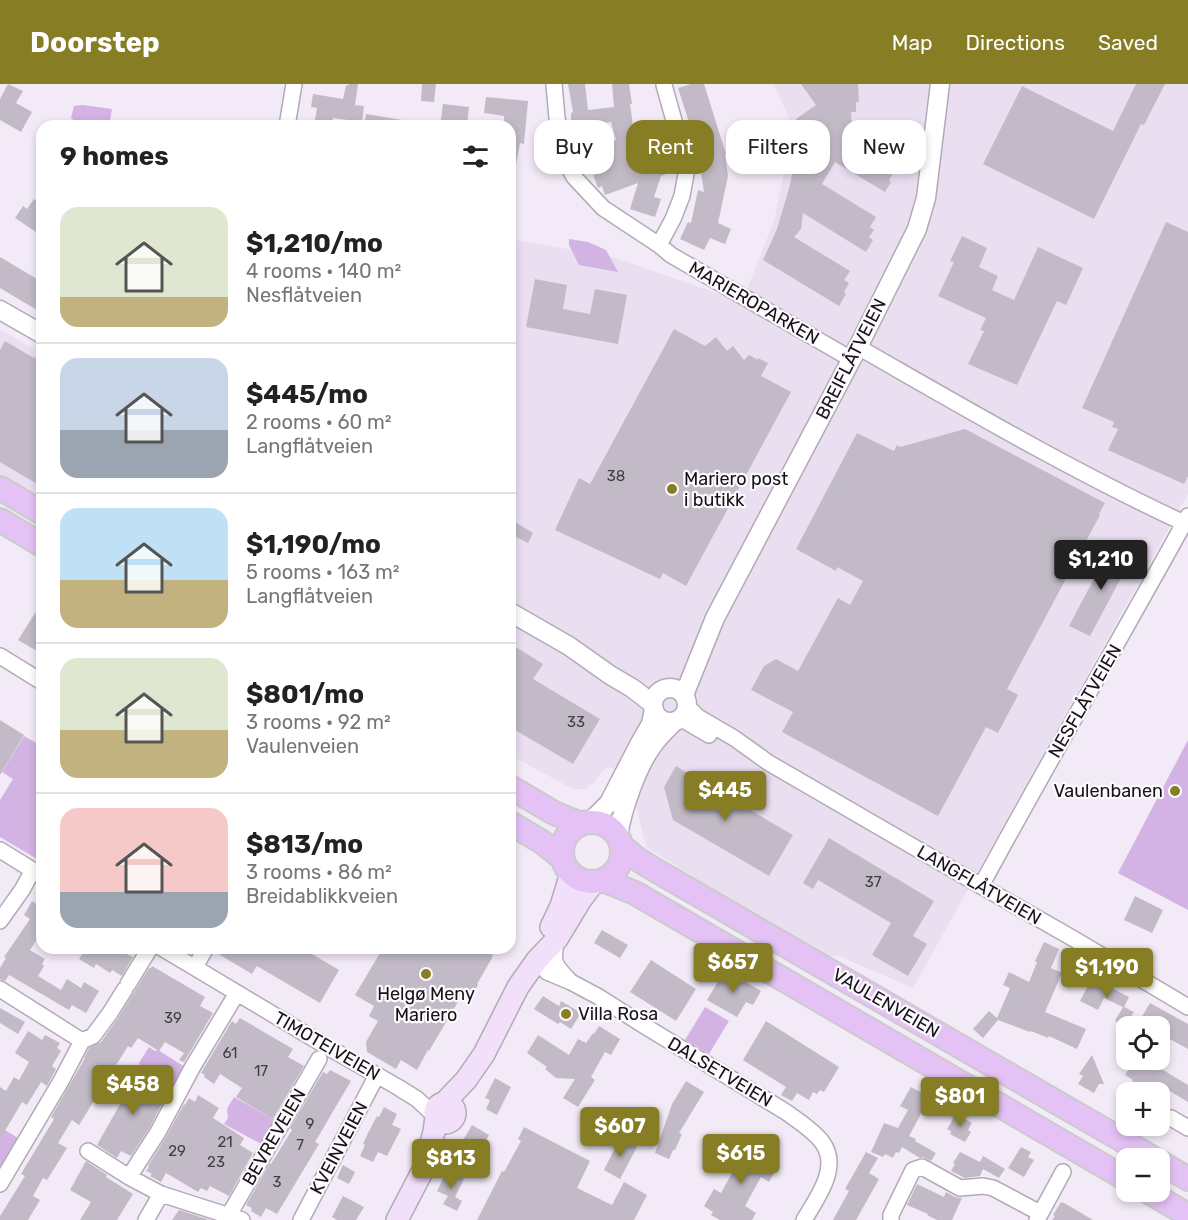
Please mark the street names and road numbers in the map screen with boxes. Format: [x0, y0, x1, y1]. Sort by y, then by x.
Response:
street label: MARIEROPARKEN [685, 257, 823, 349]
street label: BREIFLÅTVEIEN [811, 295, 891, 423]
street label: NESFLÅTVEIEN [1044, 640, 1126, 762]
street label: LANGFLÅTVEIEN [913, 841, 1045, 929]
street label: VAULENVEIEN [829, 963, 943, 1043]
street label: TIMOTEIVEIEN [270, 1007, 384, 1085]
street label: DALSETVEIEN [664, 1032, 776, 1112]
street label: BEVREVEIEN [237, 1085, 311, 1189]
street label: KVEINVEIEN [305, 1098, 373, 1198]

